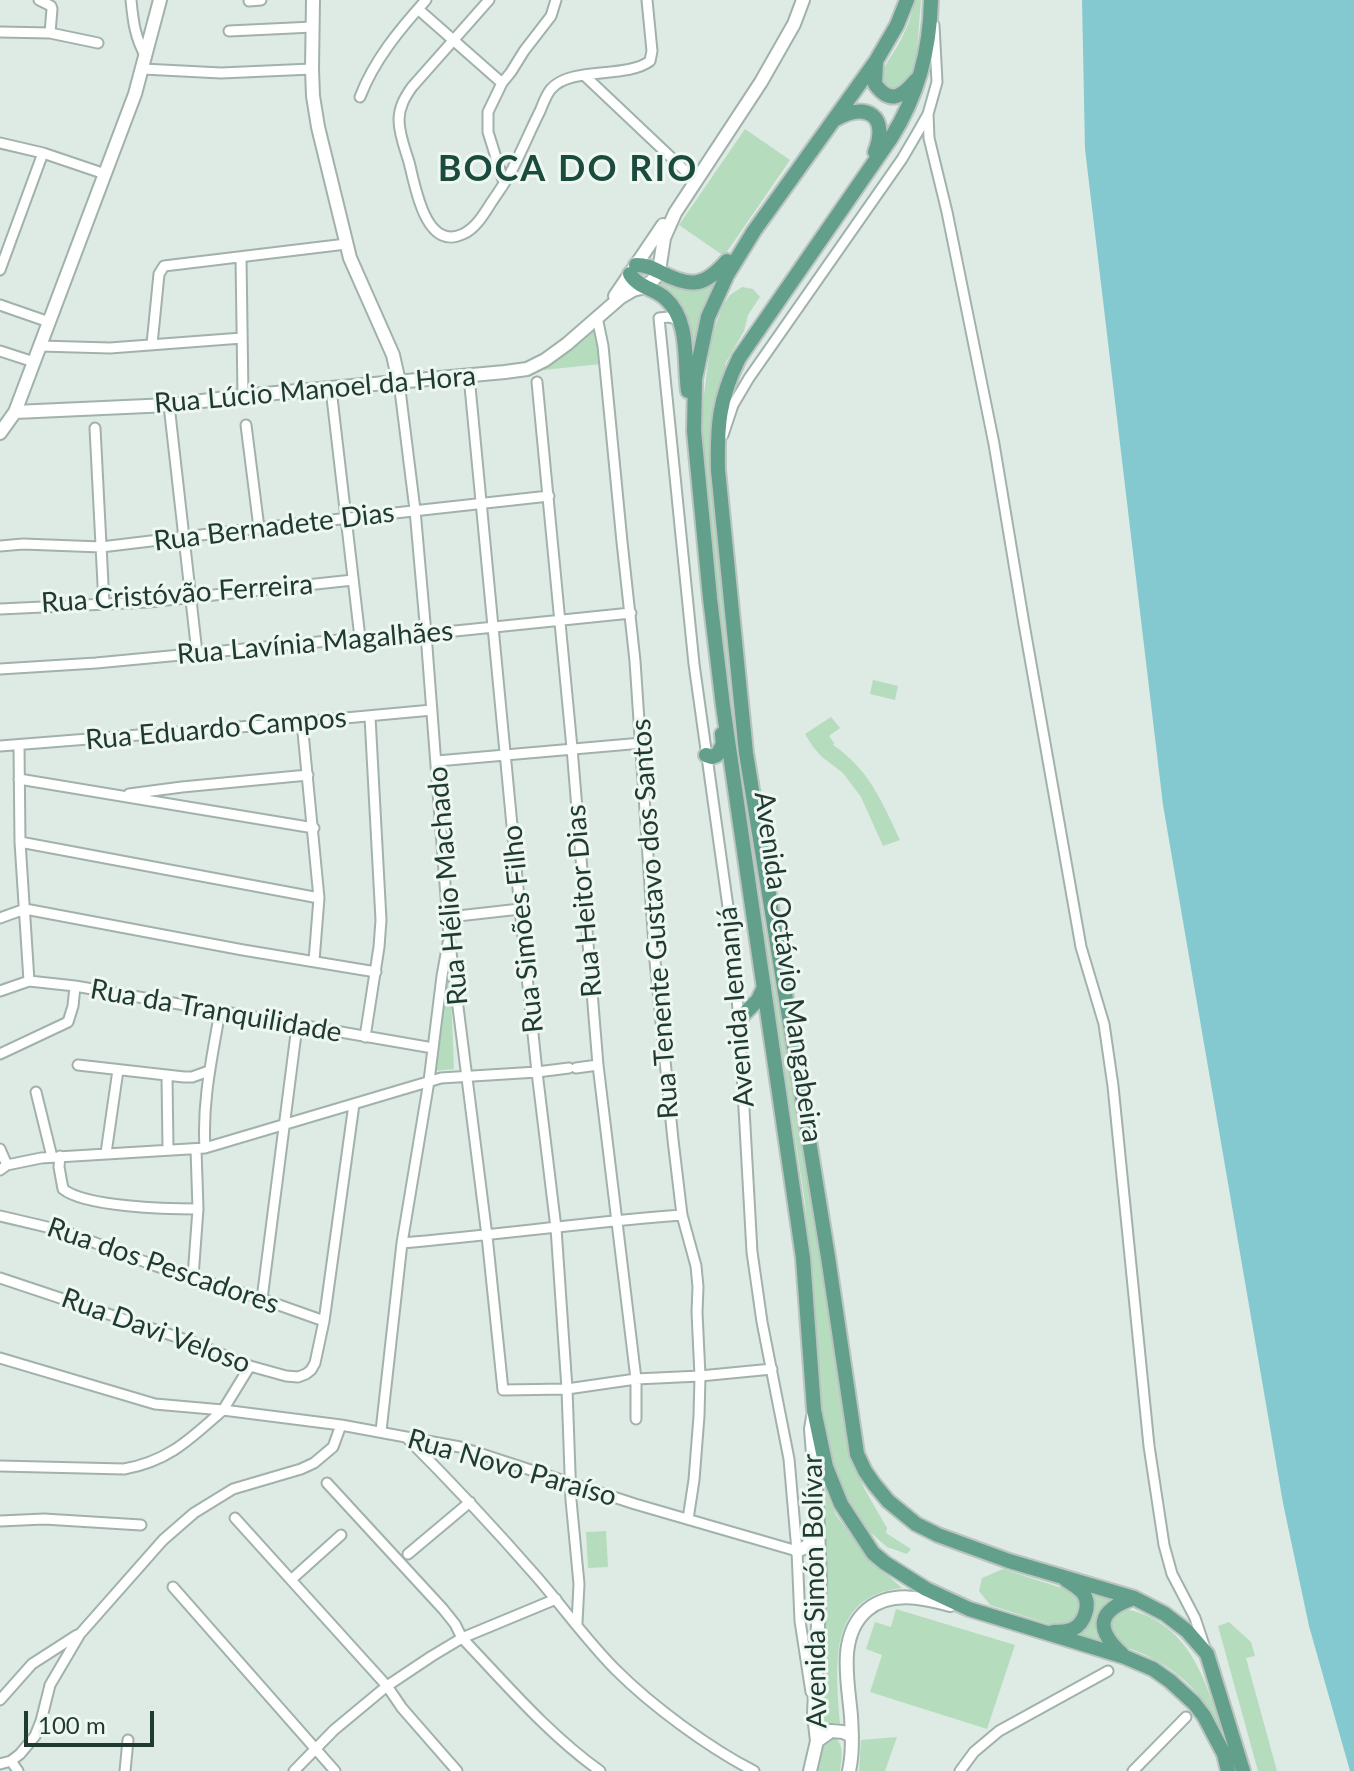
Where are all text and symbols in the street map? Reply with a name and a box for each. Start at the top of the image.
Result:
district label: BOCA DO RIO [438,147,698,191]
street label: Rua Lúcio Manoel da Hora [153,359,477,421]
street label: Rua Bernadete Dias [152,496,396,558]
street label: Rua Cristóvão Ferreira [40,568,314,620]
street label: Rua Lavínia Magalhães [175,614,455,672]
street label: Rua Eduardo Campos [84,701,348,757]
street label: Rua Tenente Gustavo dos Santos [624,718,686,1120]
street label: Rua Hélio Machado [421,765,475,1007]
street label: Avenida Octávio Mangabeira [747,789,829,1145]
street label: Rua Heitor Dias [559,803,609,999]
street label: Rua Simões Filho [495,823,551,1035]
street label: Avenida Iemanjá [710,905,762,1109]
street label: Rua da Tranquilidade [88,972,344,1050]
street label: Rua dos Pescadores [43,1211,283,1321]
street label: Rua Davi Veloso [57,1281,255,1381]
street label: Rua Novo Paraíso [404,1422,620,1514]
street label: Avenida Simón Bolívar [796,1453,834,1729]
scale bar [28,1695,158,1745]
text: 100 m [38,1710,106,1739]

